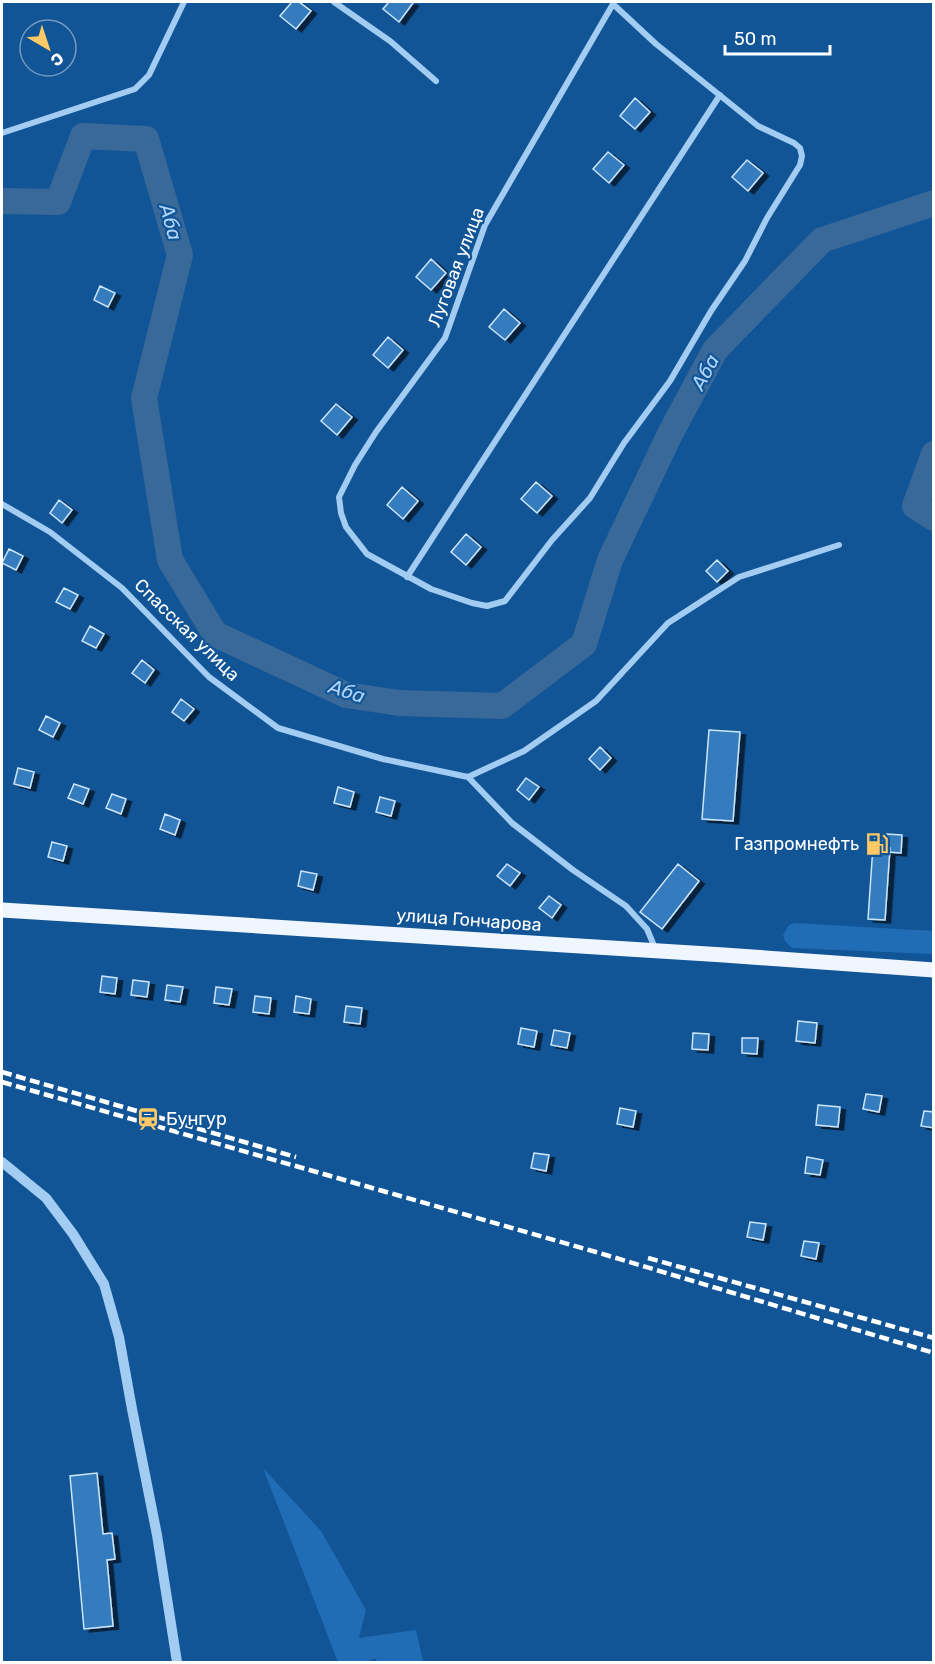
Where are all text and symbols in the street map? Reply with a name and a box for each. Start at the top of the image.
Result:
north arrow [18,18,78,78]
scale bar [725,18,830,56]
text: 50 m [734,28,777,50]
text: С [47,48,67,70]
water label: Аба [154,200,188,243]
street label: Луговая улица [423,204,489,330]
water label: Аба [685,350,724,395]
street label: Спасская улица [130,574,244,686]
water label: Аба [325,674,368,708]
fuel station icon: Газпромнефть [864,831,890,857]
place label: Газпромнефть [734,833,859,855]
street label: улица Гончарова [396,904,542,936]
station icon: Бунгур [135,1106,161,1132]
place label: Бунгур [166,1108,227,1130]

